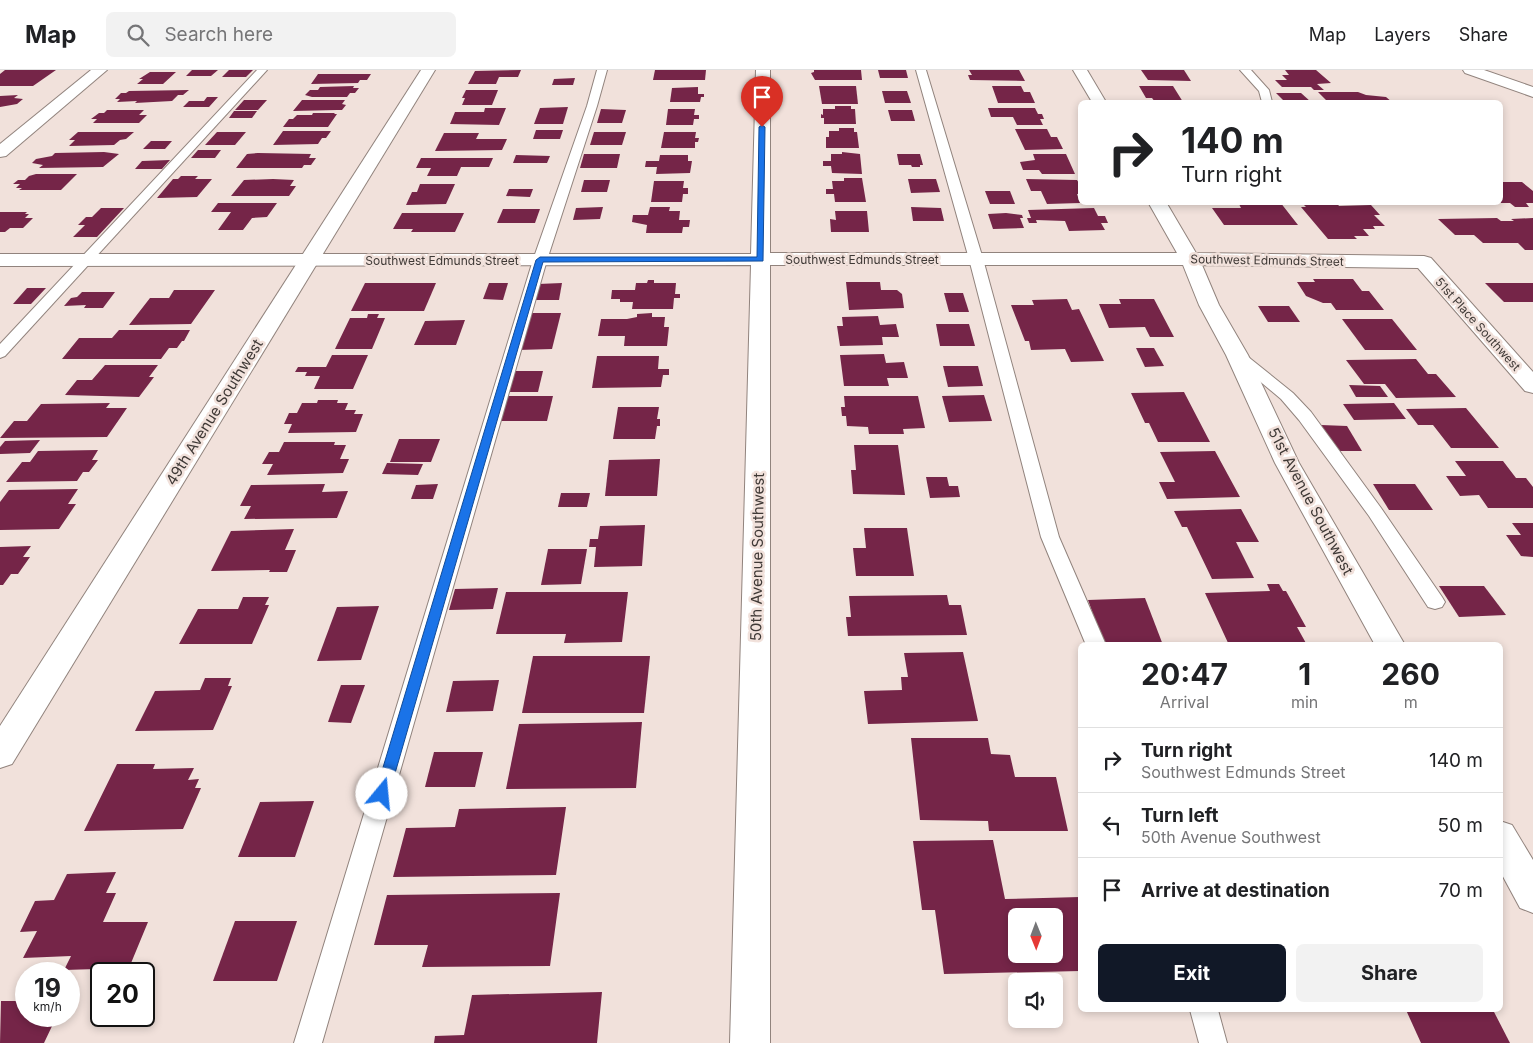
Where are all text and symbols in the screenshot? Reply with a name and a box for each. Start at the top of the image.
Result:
search box [106,12,456,57]
text: Map [25,20,76,49]
icon: search [124,21,152,49]
text: Search here [164,23,273,46]
text: Map [1309,24,1346,45]
text: Layers [1374,24,1431,45]
text: Share [1459,24,1508,45]
pin [741,76,783,127]
icon: arrive [748,83,776,111]
text: 140 m [1181,119,1284,161]
icon: right [1098,120,1163,185]
text: Turn right [1181,161,1282,187]
street label: Southwest Edmunds Street [1190,251,1344,269]
street label: Southwest Edmunds Street [785,252,939,267]
street label: Southwest Edmunds Street [365,253,519,268]
street label: 51st Place Southwest [1432,274,1524,374]
street label: 49th Avenue Southwest [161,335,267,489]
street label: 51st Avenue Southwest [1264,424,1358,578]
street label: 50th Avenue Southwest [746,472,768,641]
text: 20:47 [1141,656,1228,692]
text: 1 [1298,656,1311,692]
text: 260 [1381,656,1440,692]
text: Arrival [1160,692,1209,712]
text: min [1291,692,1318,712]
text: m [1404,692,1418,712]
text: Turn right [1141,739,1232,762]
icon: right [1098,746,1126,774]
text: 140 m [1429,749,1483,772]
text: Southwest Edmunds Street [1141,762,1346,782]
position arrow [355,767,407,819]
text: Turn left [1141,804,1219,827]
icon: left [1098,811,1126,839]
text: 50 m [1437,814,1483,837]
text: 50th Avenue Southwest [1141,827,1321,847]
icon: arrive [1098,876,1126,904]
text: Arrive at destination [1141,879,1330,902]
text: 70 m [1439,879,1483,902]
north arrow [1008,908,1062,962]
map controls [1008,908,1063,1028]
button: Exit [1098,944,1286,1002]
button: Share [1296,944,1483,1002]
speed limit sign: 20 [90,962,155,1027]
text: 19 [34,973,61,1003]
button: sound [1008,973,1063,1028]
text: km/h [33,999,62,1014]

